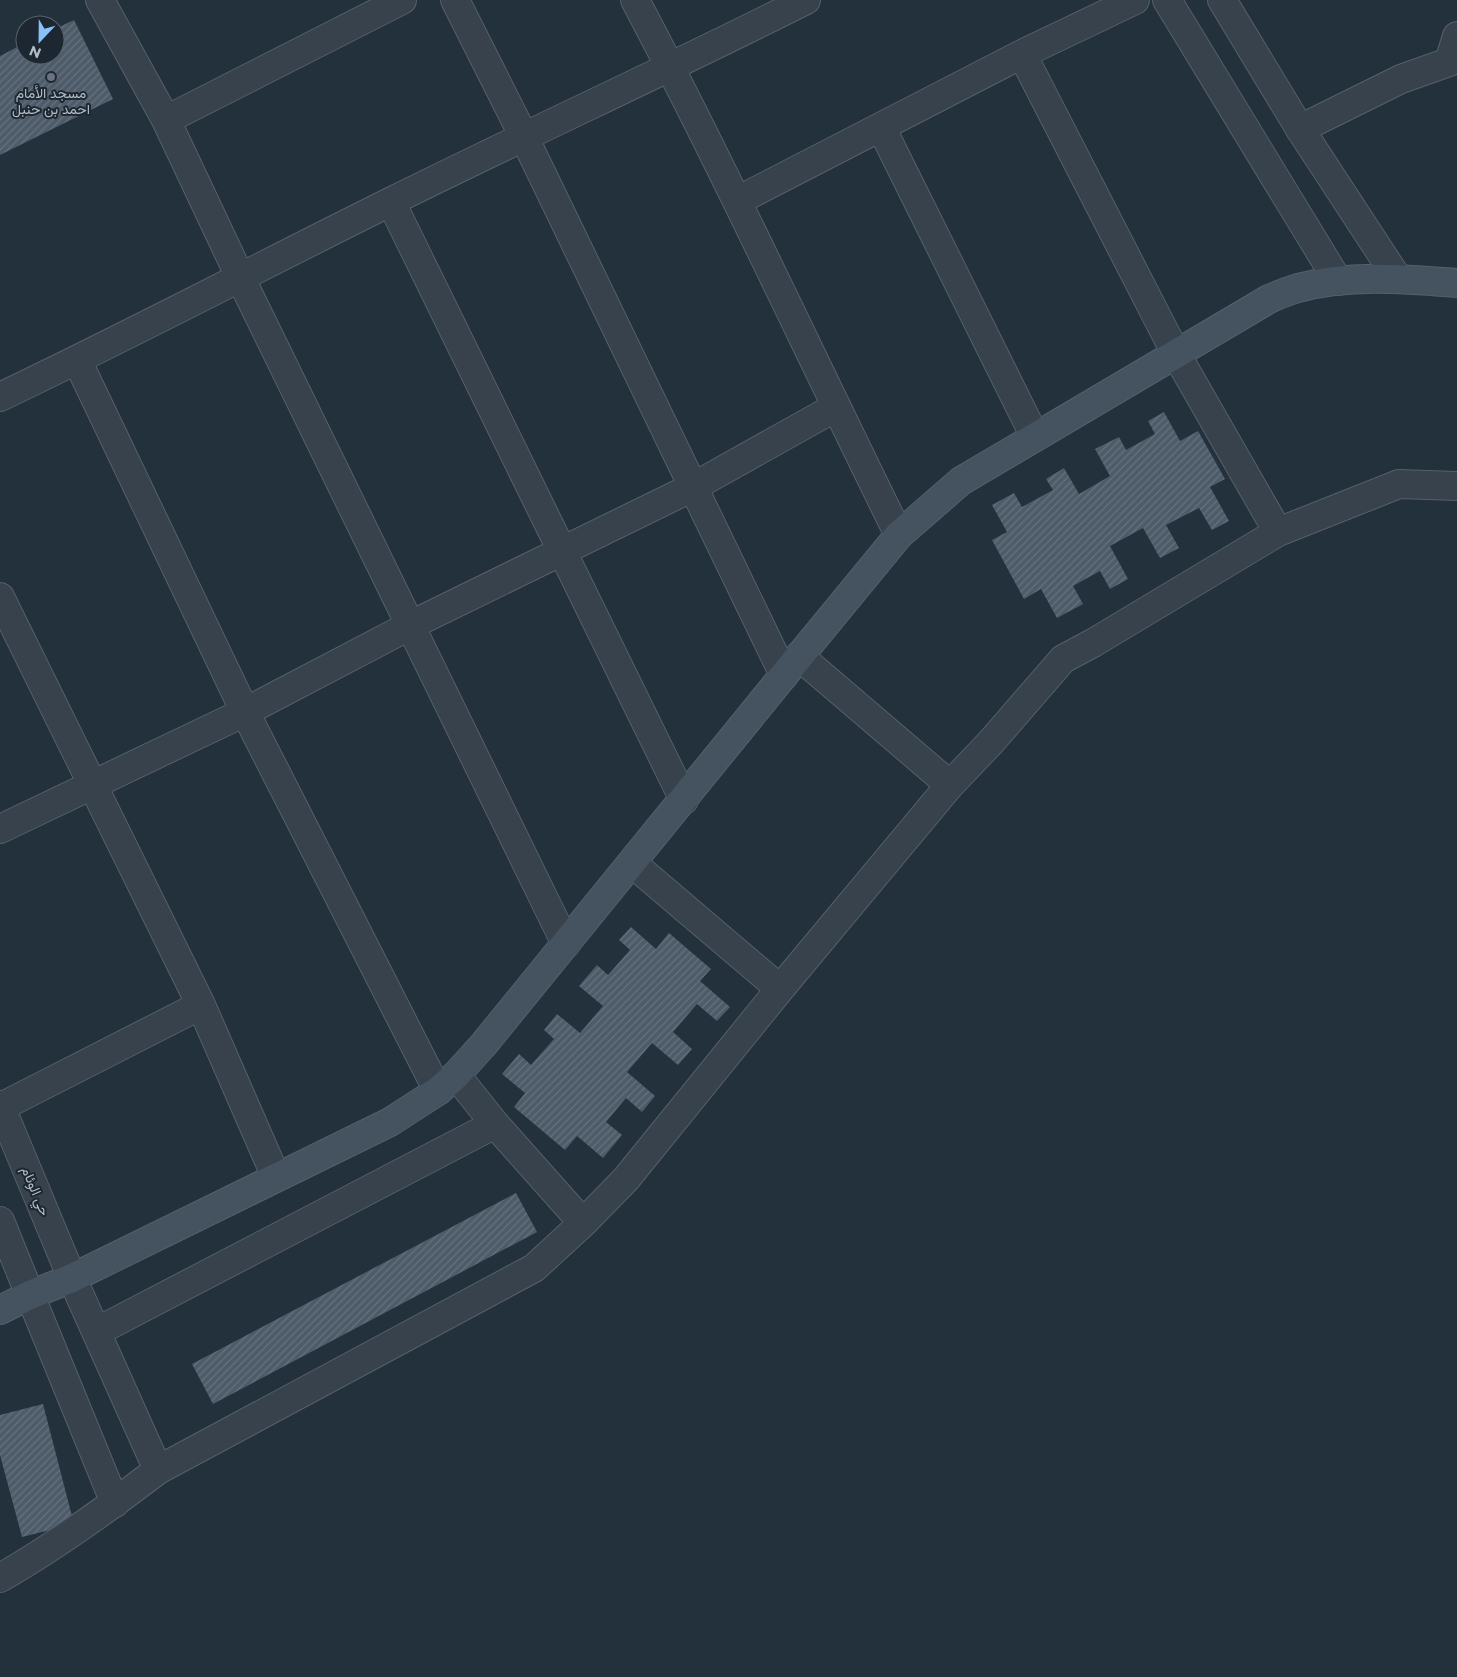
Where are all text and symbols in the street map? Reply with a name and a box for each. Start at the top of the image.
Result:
north arrow [15,15,65,65]
text: N [27,42,44,63]
marker: مسجد الأمام احمد بن حنبل [45,71,57,83]
place label: مسجد الأمام احمد بن حنبل [12,84,90,118]
street label: حي الوئام [15,1164,54,1220]

